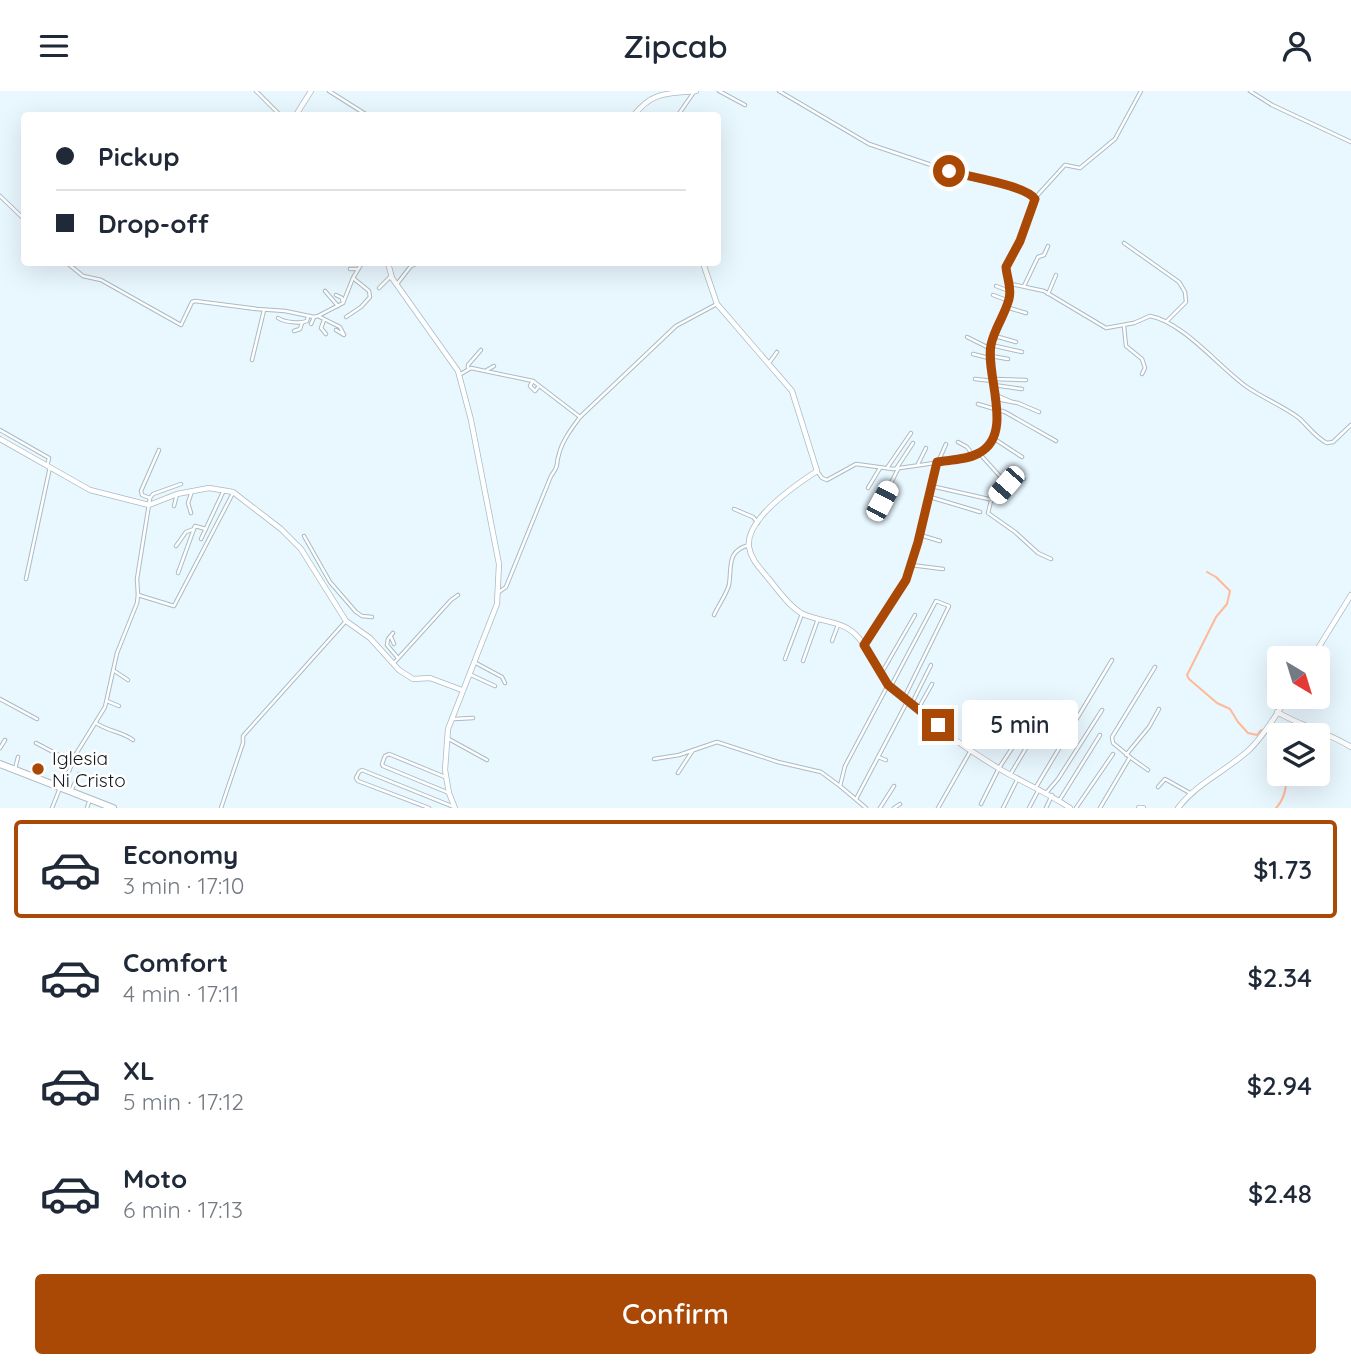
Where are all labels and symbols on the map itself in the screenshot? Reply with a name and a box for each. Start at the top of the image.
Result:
route start [933,155,965,187]
car [985,462,1028,508]
car [863,478,902,524]
north arrow [1267,646,1330,709]
callout: 5 min [962,701,1078,749]
route end [922,709,954,741]
place label: Iglesia Ni Cristo [52,746,126,792]
marker: Iglesia Ni Cristo [30,761,46,777]

